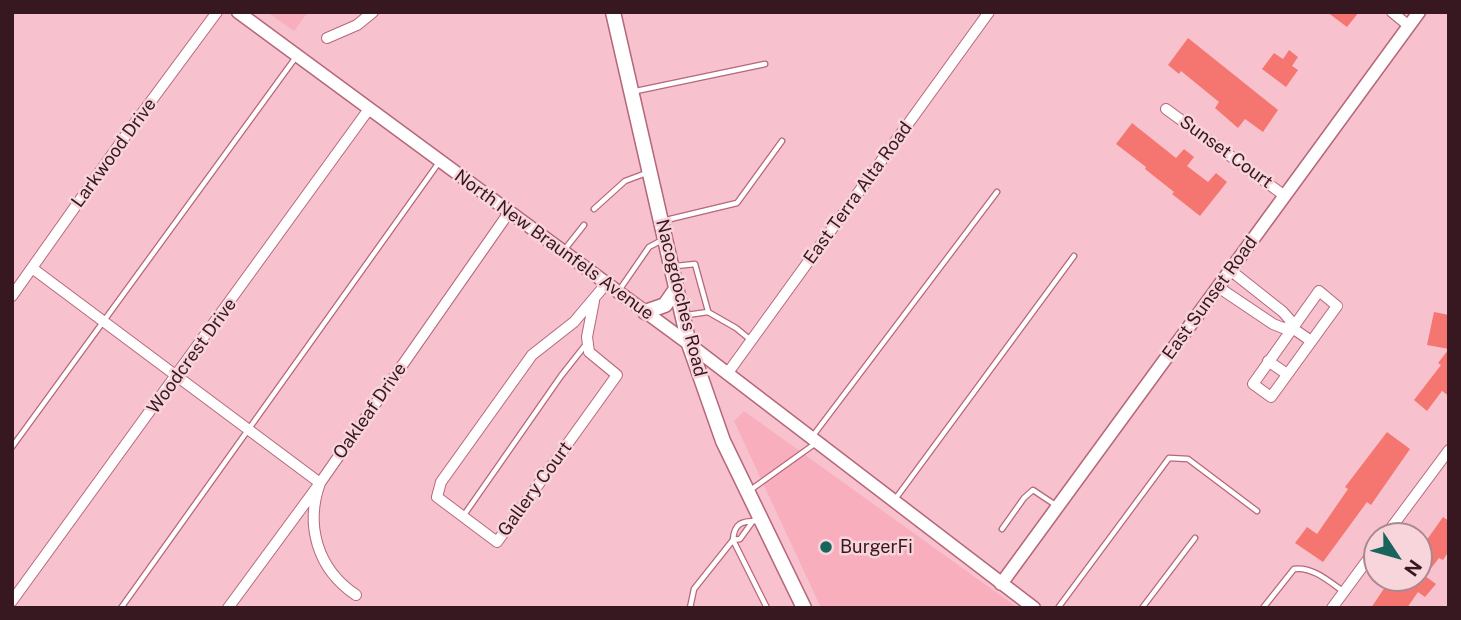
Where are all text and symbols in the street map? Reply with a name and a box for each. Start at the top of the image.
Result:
street label: Larkwood Drive [67,94,161,212]
street label: Sunset Court [1175,111,1277,193]
street label: East Terra Alta Road [799,118,917,268]
street label: North New Braunfels Avenue [450,165,658,325]
street label: Nacogdoches Road [651,217,711,379]
street label: East Sunset Road [1158,232,1262,364]
street label: Woodcrest Drive [143,294,241,418]
street label: Oakleaf Drive [329,359,411,463]
street label: Gallery Court [493,437,577,541]
north arrow [1363,522,1433,592]
place label: BurgerFi [840,536,913,558]
marker: BurgerFi [818,539,834,555]
text: N [1400,556,1427,581]

